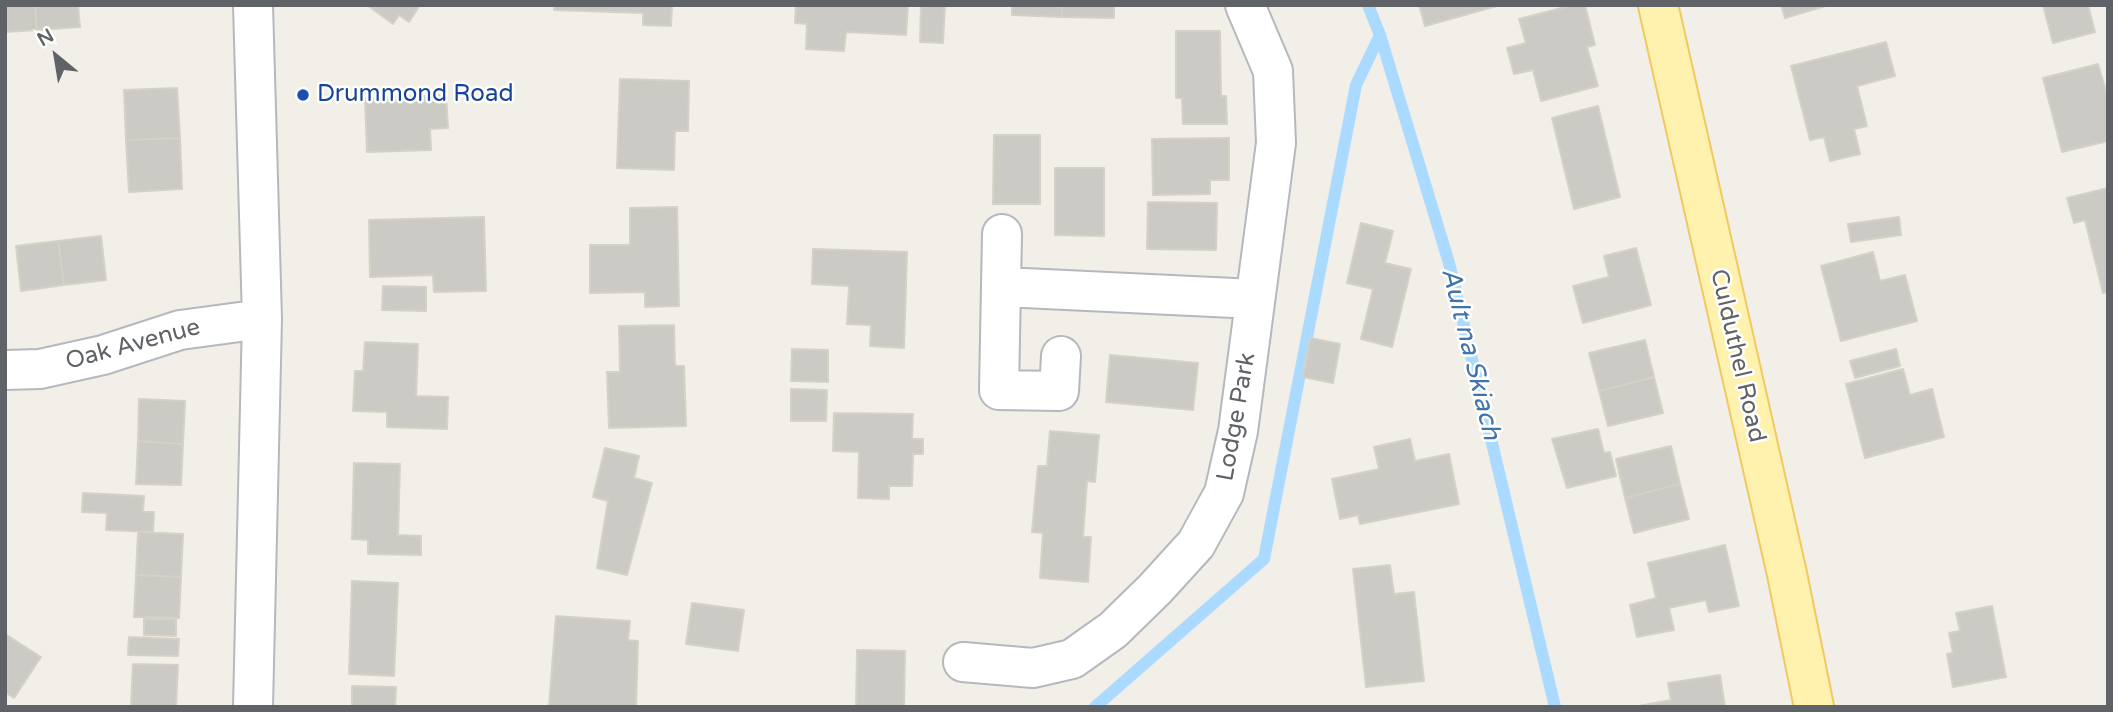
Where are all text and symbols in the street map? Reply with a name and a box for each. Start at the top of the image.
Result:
north arrow [21,21,91,91]
text: N [33,24,58,51]
place label: Drummond Road [317,81,514,109]
marker: Drummond Road [295,87,311,103]
water label: Ault na Skiach [1434,265,1506,443]
street label: Culduthel Road [1703,267,1771,445]
street label: Oak Avenue [63,313,203,377]
street label: Lodge Park [1212,351,1262,483]

